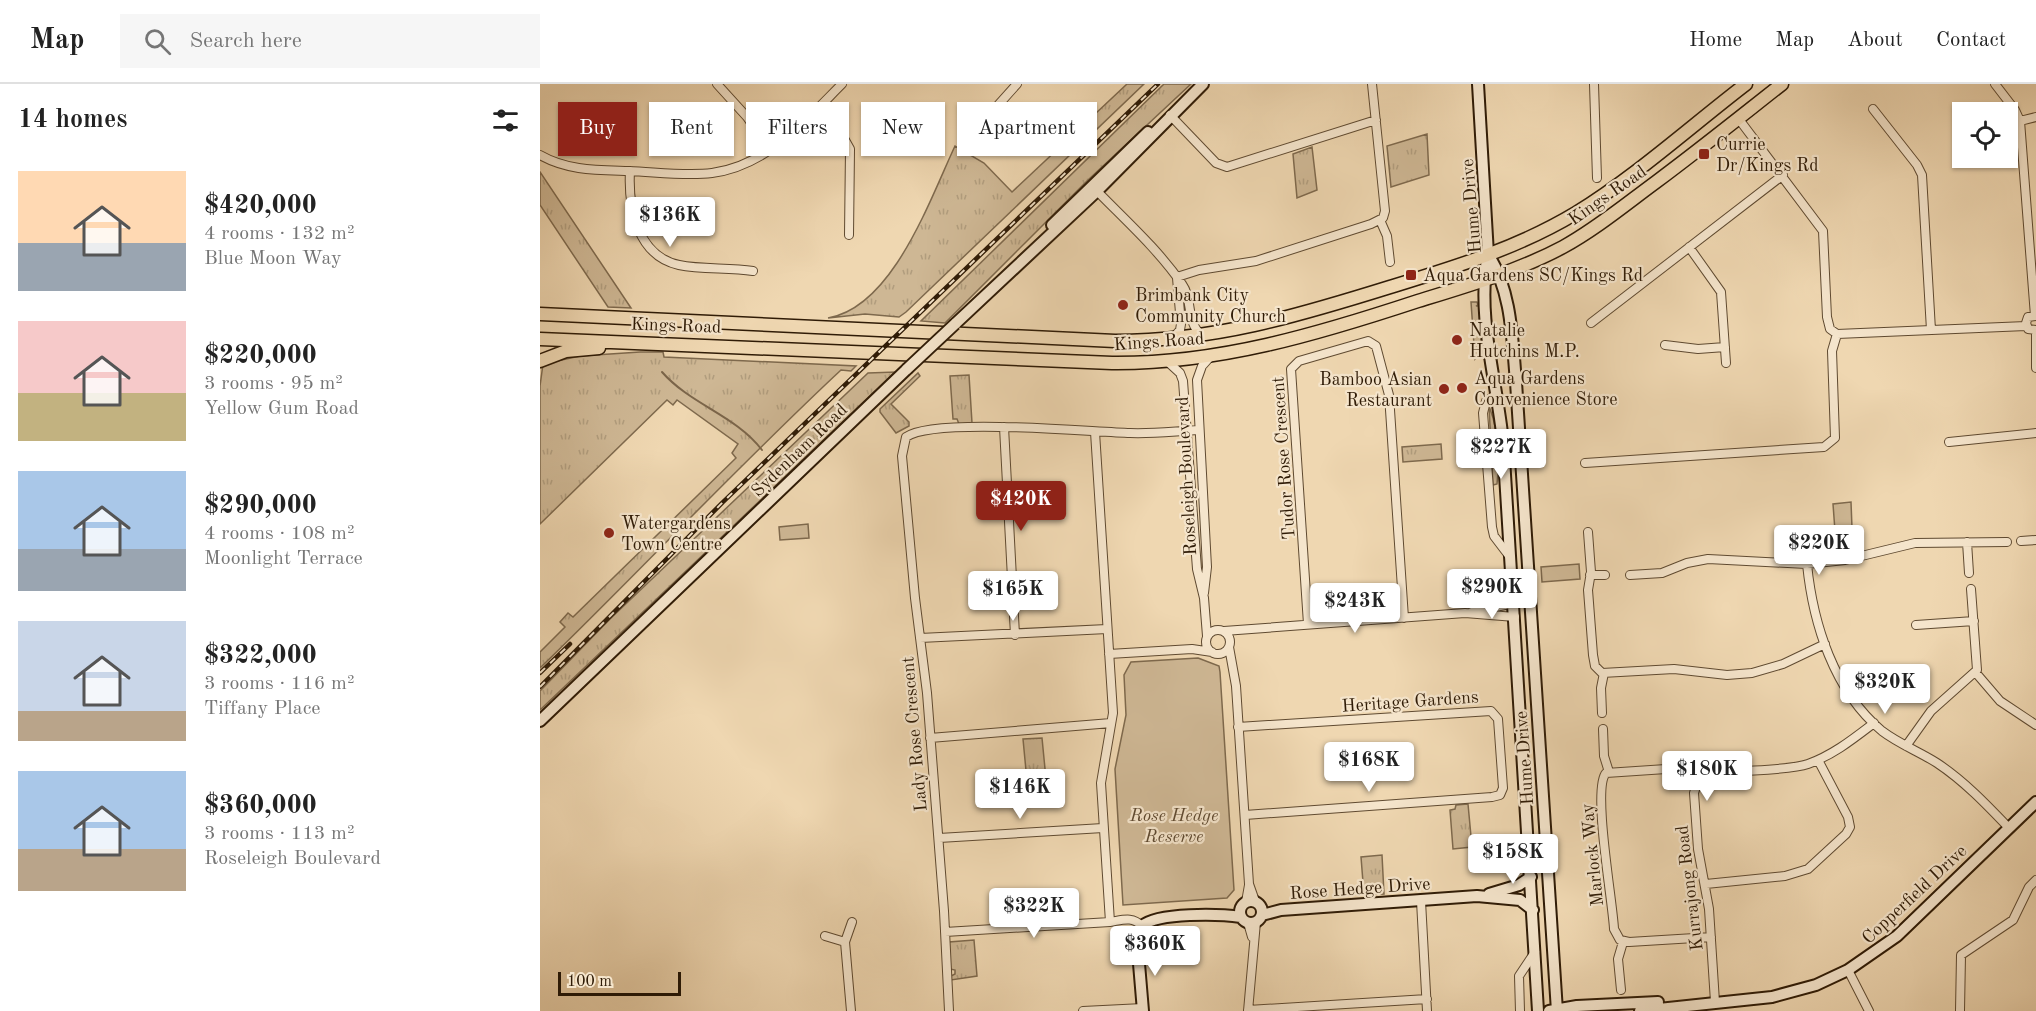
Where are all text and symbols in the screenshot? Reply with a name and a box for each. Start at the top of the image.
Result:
search box [120,14,540,68]
icon: search [141,25,174,58]
text: Map [30,27,84,55]
text: Search here [189,30,302,52]
text: Home [1689,30,1742,51]
text: Map [1775,30,1814,51]
text: About [1847,30,1903,51]
text: Contact [1936,30,2006,51]
chip: Buy [558,102,637,156]
chip: Rent [649,102,734,156]
chip: Filters [746,102,849,156]
chip: New [861,102,945,156]
chip: Apartment [957,102,1097,156]
map controls [1952,102,2018,168]
button: locate [1952,102,2018,168]
icon: filters [489,104,522,137]
text: 14 homes [18,107,127,133]
place label: Currie Dr/Kings Rd [1716,136,1819,175]
marker: Currie Dr/Kings Rd [1697,147,1711,161]
street label: Hume Drive [1459,158,1485,254]
street label: Kings Road [1565,162,1650,229]
text: $420,000 [204,193,317,219]
icon: home [66,195,138,267]
pin: $136K [628,197,712,248]
text: $136K [639,206,701,226]
text: 4 rooms · 132 m² [204,224,354,244]
text: Blue Moon Way [204,249,342,269]
place label: Aqua Gardens SC/Kings Rd [1423,267,1643,285]
marker: Aqua Gardens SC/Kings Rd [1404,268,1418,282]
place label: Brimbank City Community Church [1135,287,1286,326]
marker: Brimbank City Community Church [1116,298,1130,312]
street label: Kings Road [630,315,722,337]
place label: Natalie Hutchins M.P. [1469,322,1580,361]
street label: Kings Road [1113,330,1205,354]
marker: Natalie Hutchins M.P. [1450,333,1464,347]
text: $220,000 [204,343,317,369]
icon: home [66,345,138,417]
place label: Aqua Gardens Convenience Store [1474,370,1617,409]
place label: Bamboo Asian Restaurant [1319,371,1432,410]
text: 3 rooms · 95 m² [204,374,343,394]
street label: Tudor Rose Crescent [1269,376,1299,540]
marker: Aqua Gardens Convenience Store [1455,381,1469,395]
marker: Bamboo Asian Restaurant [1437,382,1451,396]
street label: Roseleigh Boulevard [1174,396,1200,556]
text: Yellow Gum Road [204,399,359,419]
street label: Sydenham Road [748,401,851,501]
pin: $227K [1459,429,1543,480]
text: $227K [1470,438,1532,458]
pin: $420K [979,481,1063,532]
text: $420K [990,490,1052,510]
text: $290,000 [204,493,317,519]
icon: home [66,495,138,567]
place label: Watergardens Town Centre [621,515,731,554]
text: 4 rooms · 108 m² [204,524,354,544]
pin: $220K [1777,525,1861,576]
marker: Watergardens Town Centre [602,526,616,540]
text: $220K [1788,534,1850,554]
text: Moonlight Terrace [204,549,363,569]
pin: $290K [1450,569,1534,620]
pin: $165K [971,571,1055,622]
text: $290K [1461,578,1523,598]
text: $165K [982,580,1044,600]
pin: $243K [1313,583,1397,634]
text: $243K [1324,592,1386,612]
text: $322,000 [204,643,317,669]
icon: home [66,645,138,717]
street label: Lady Rose Crescent [899,656,931,812]
pin: $320K [1843,664,1927,715]
text: $320K [1854,673,1916,693]
text: 3 rooms · 116 m² [204,674,354,694]
street label: Heritage Gardens [1341,688,1479,716]
text: Tiffany Place [204,699,321,719]
street label: Hume Drive [1513,710,1537,806]
pin: $168K [1327,742,1411,793]
text: $168K [1338,751,1400,771]
pin: $180K [1665,751,1749,802]
text: $180K [1676,760,1738,780]
pin: $146K [978,769,1062,820]
text: $146K [989,778,1051,798]
text: $360,000 [204,793,317,819]
icon: home [66,795,138,867]
street label: Marlock Way [1579,802,1607,907]
park label: Rose Hedge Reserve [1129,807,1218,846]
text: 3 rooms · 113 m² [204,824,354,844]
street label: Kurrajong Road [1673,824,1707,952]
pin: $158K [1471,834,1555,885]
street label: Copperfield Drive [1859,842,1970,948]
text: $158K [1482,843,1544,863]
text: Roseleigh Boulevard [204,849,381,869]
street label: Rose Hedge Drive [1289,875,1431,903]
pin: $322K [992,888,1076,939]
text: $322K [1003,897,1065,917]
pin: $360K [1113,926,1197,977]
text: $360K [1124,935,1186,955]
scale bar [558,969,681,996]
text: 100 m [567,974,612,990]

